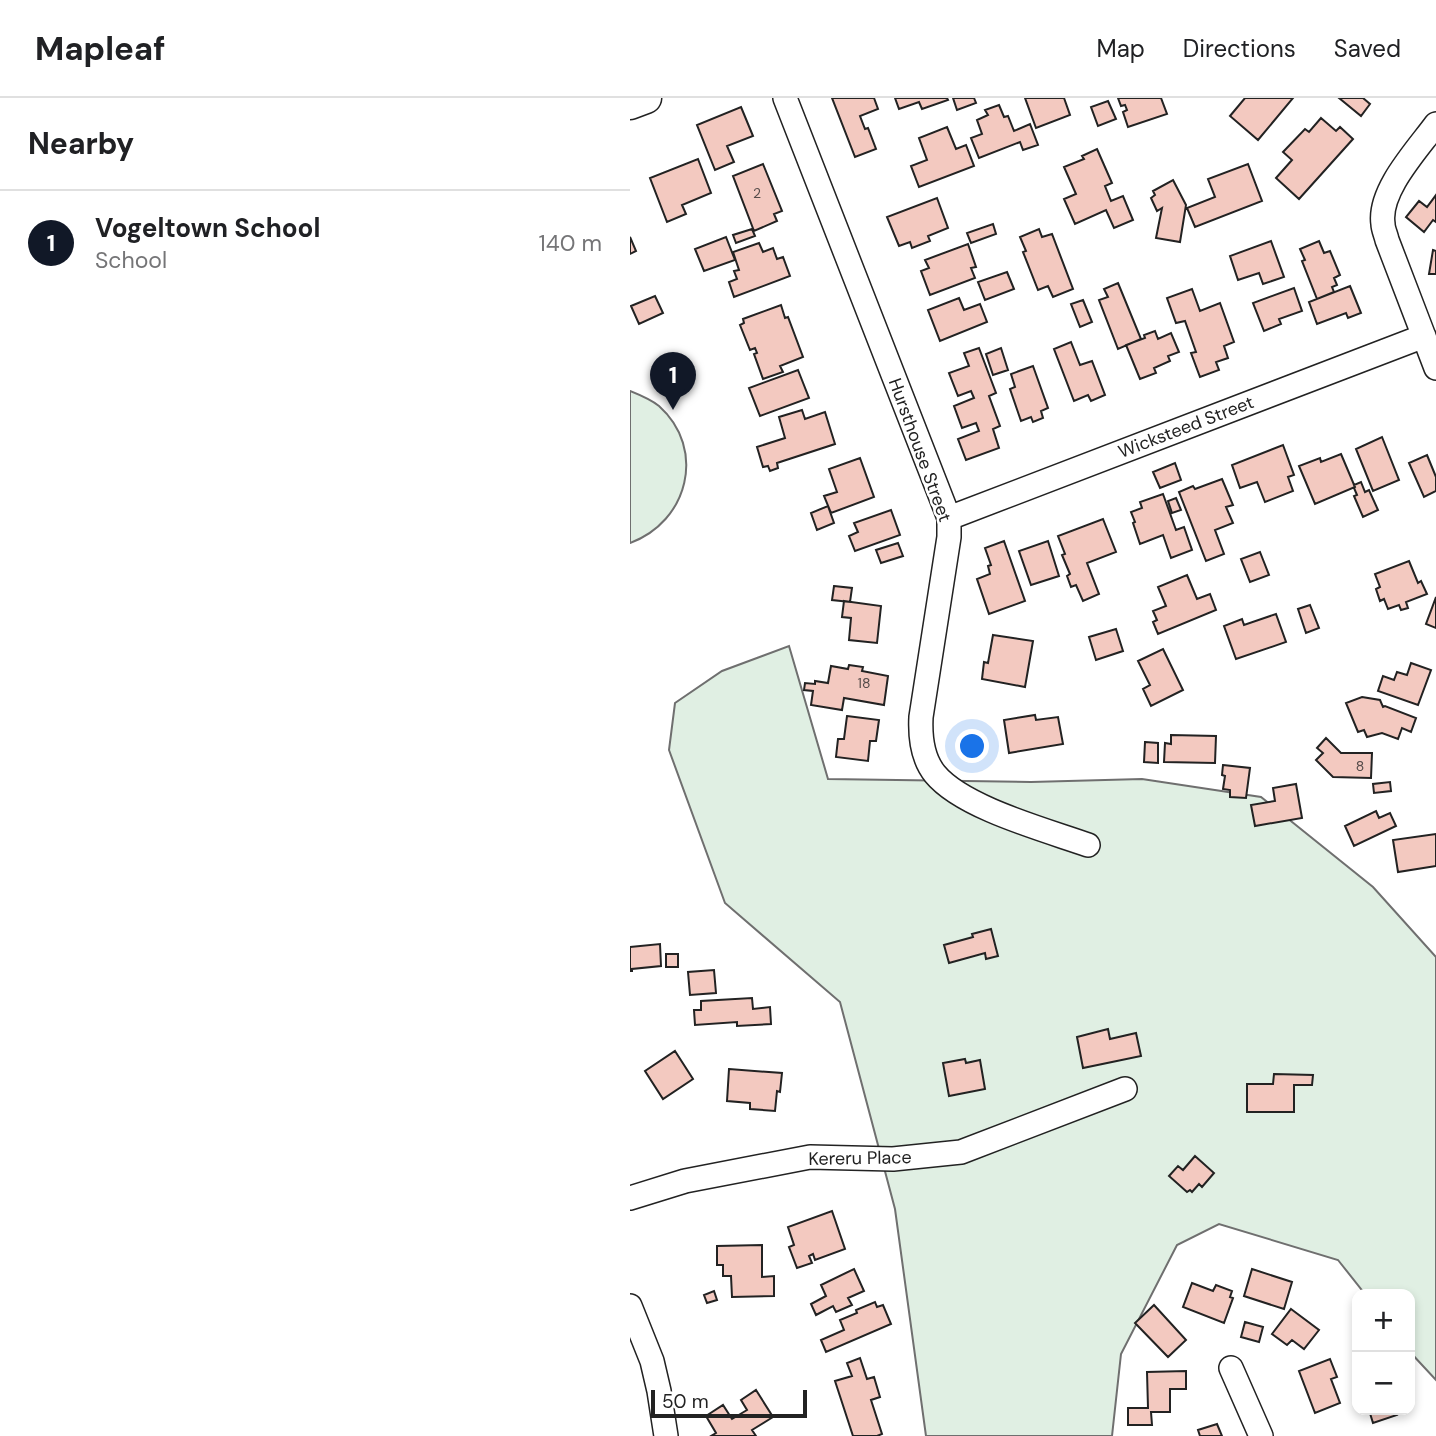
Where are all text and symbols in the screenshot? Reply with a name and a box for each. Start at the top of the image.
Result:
text: Mapleaf [35,27,165,70]
text: Map [1097,33,1145,64]
text: Directions [1183,33,1296,64]
text: Saved [1334,33,1401,64]
text: Nearby [28,124,134,163]
house number: 2 [753,184,761,202]
text: Vogeltown School [95,211,320,245]
text: 1 [47,228,55,258]
text: 140 m [539,228,602,258]
text: School [95,245,167,275]
pin: 1 [650,352,696,410]
street label: Hursthouse Street [883,375,957,525]
street label: Wicksteed Street [1115,390,1257,464]
house number: 18 [858,674,870,692]
your location [955,729,989,763]
house number: 8 [1356,757,1364,775]
street label: Kereru Place [808,1145,912,1171]
map controls [1352,1289,1415,1415]
button: + [1352,1289,1415,1352]
button: − [1352,1352,1415,1415]
scale bar [651,1387,807,1419]
text: 50 m [662,1389,709,1414]

